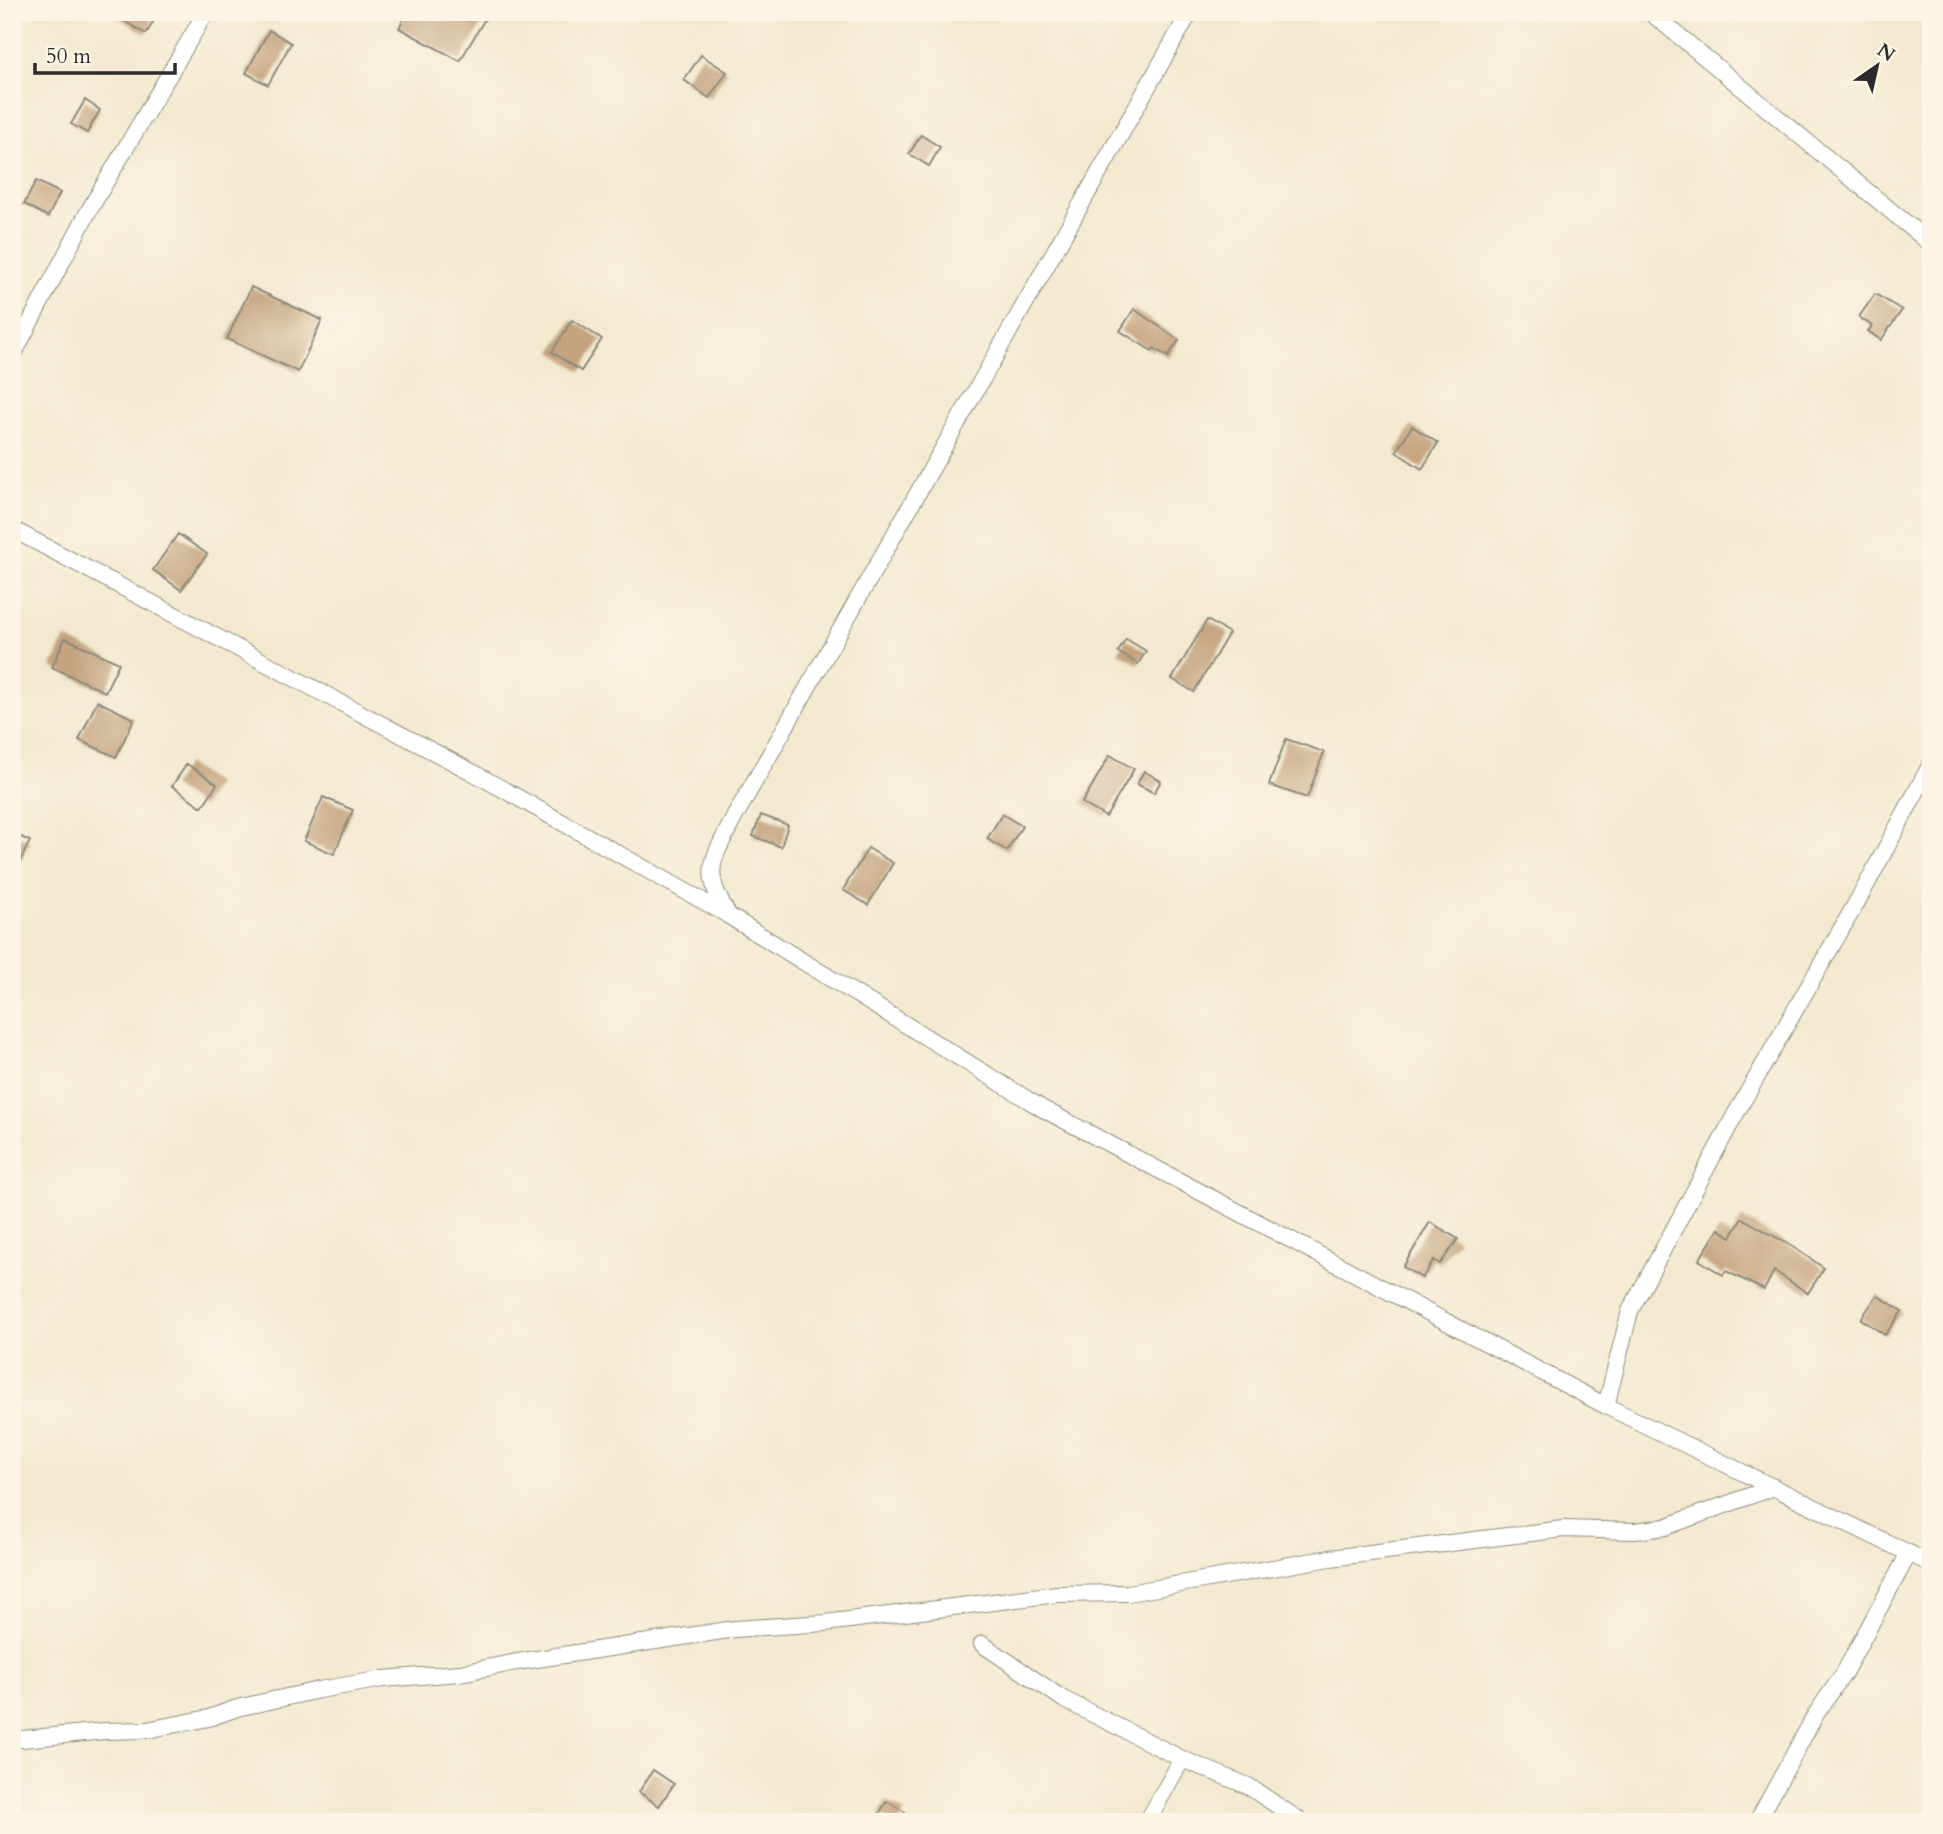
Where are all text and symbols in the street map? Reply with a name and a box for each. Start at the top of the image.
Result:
scale bar [35,32,175,76]
north arrow [1842,32,1912,102]
text: N [1872,37,1900,68]
text: 50 m [46,42,91,71]

